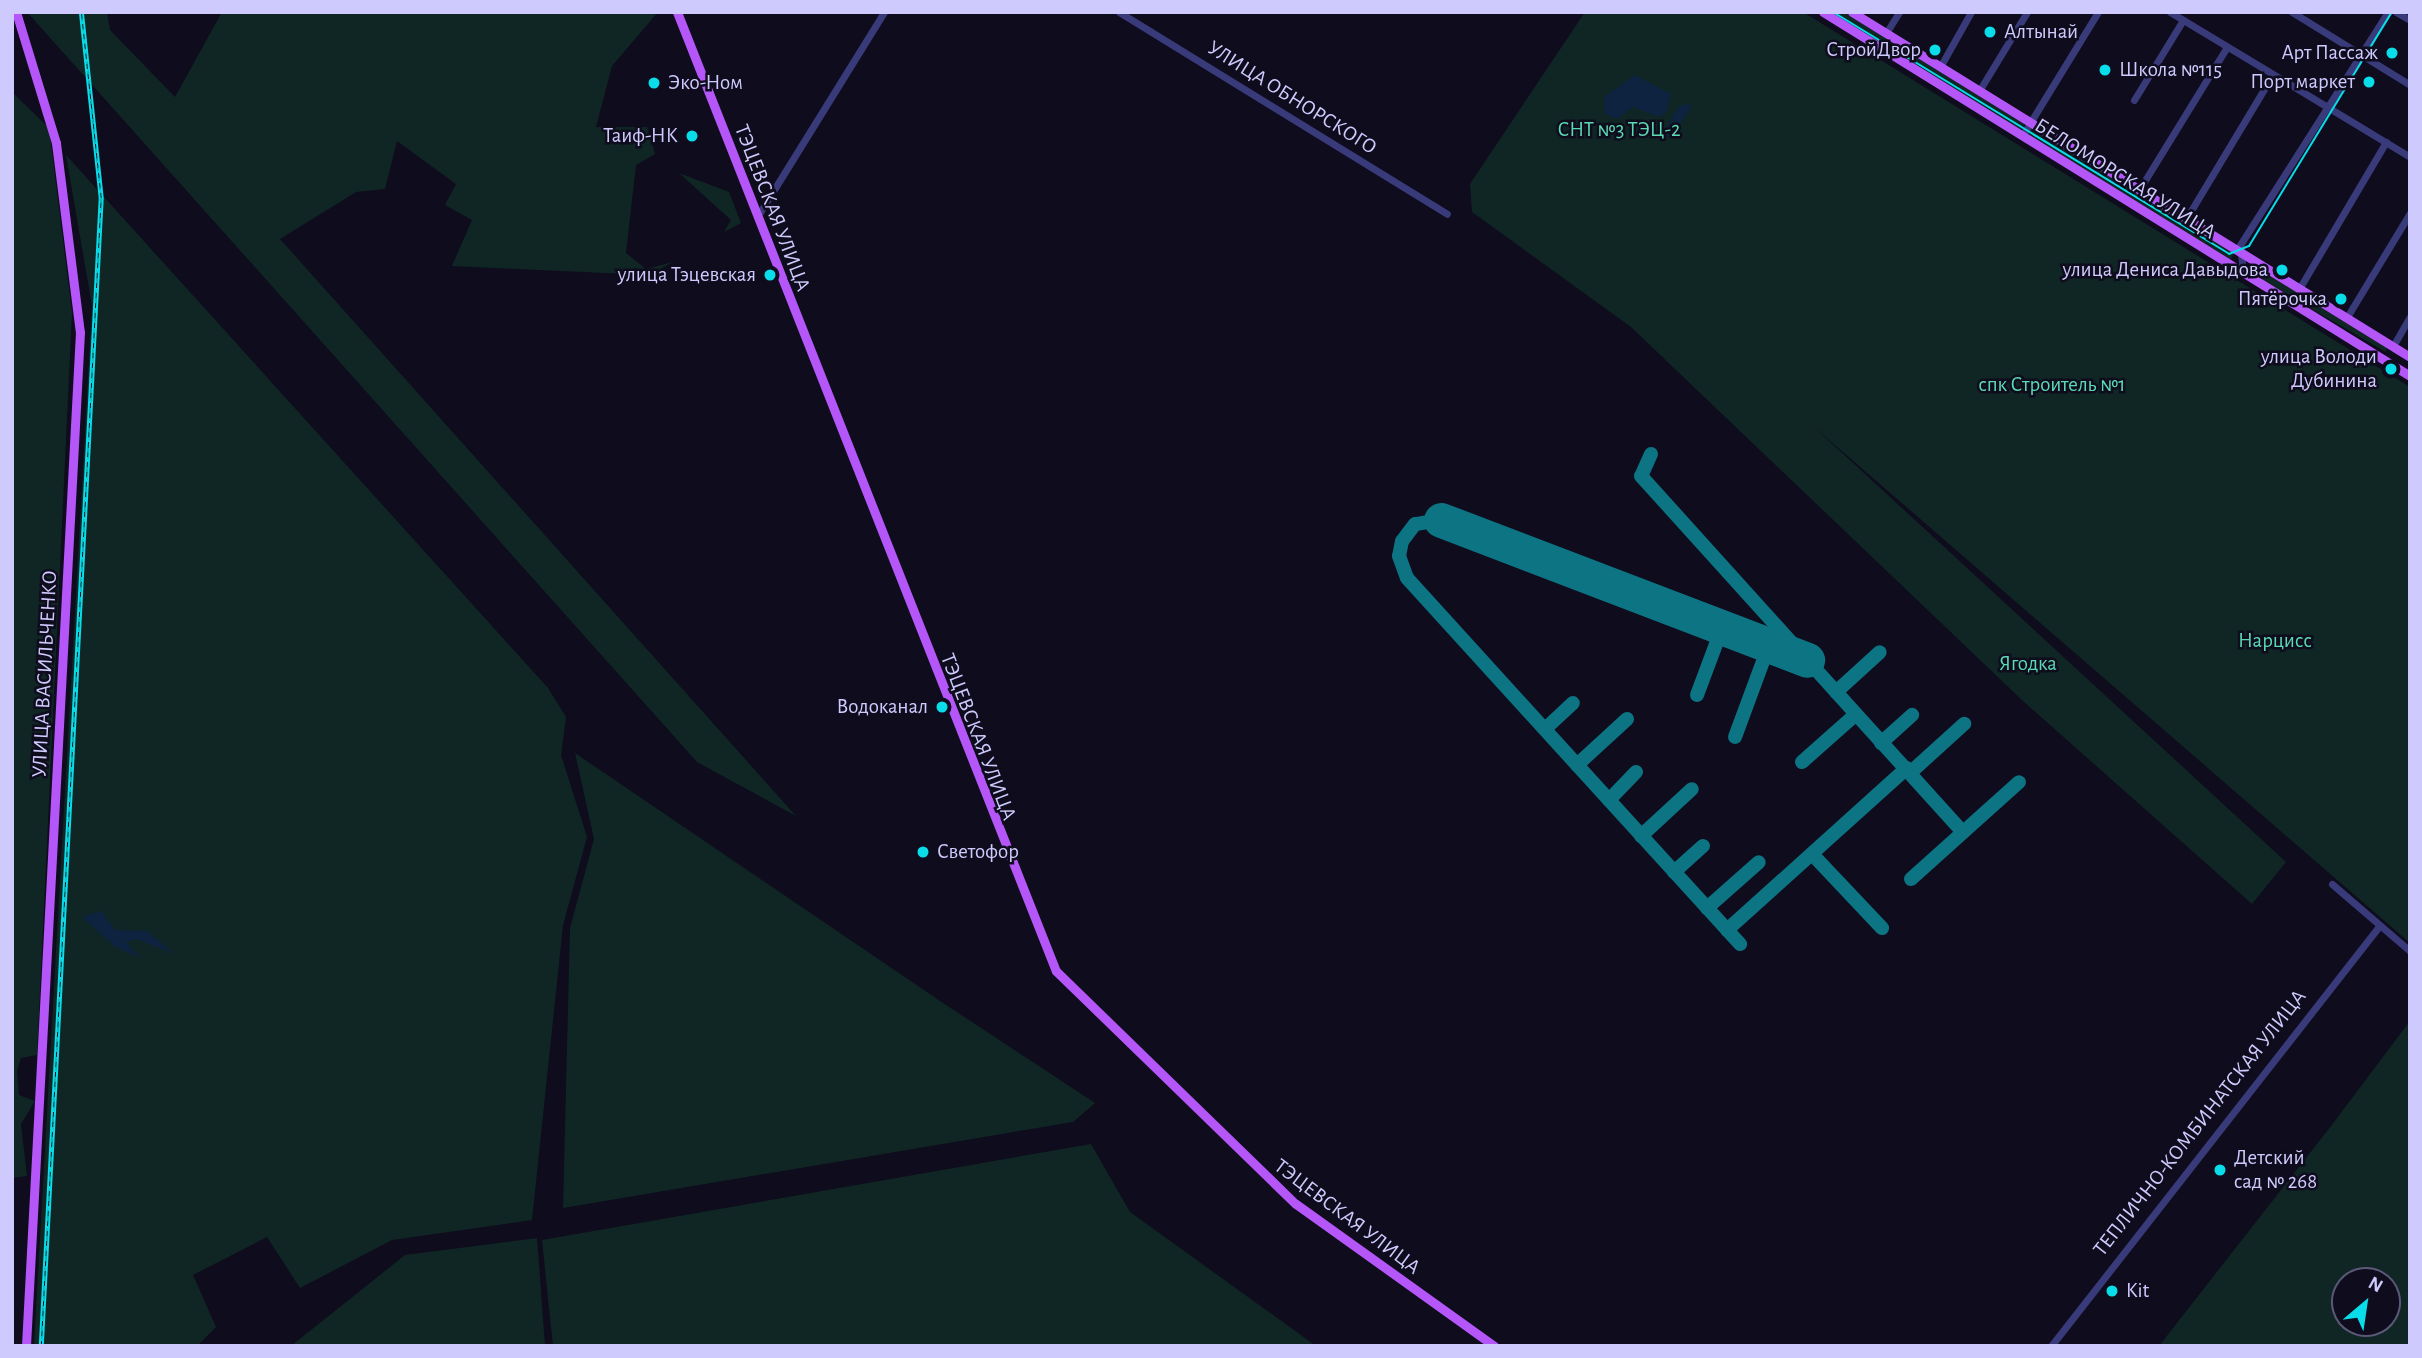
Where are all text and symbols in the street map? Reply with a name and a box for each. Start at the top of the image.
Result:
place label: Алтынай [2004,19,2078,45]
marker: Алтынай [1982,24,1998,40]
street label: УЛИЦА ОБНОРСКОГО [1203,36,1381,160]
place label: СтройДвор [1826,37,1921,63]
place label: Арт Пассаж [2282,40,2378,66]
marker: СтройДвор [1927,42,1943,58]
marker: Арт Пассаж [2384,45,2400,61]
place label: Школа №115 [2119,57,2222,83]
marker: Школа №115 [2097,62,2113,78]
place label: Порт маркет [2250,69,2355,95]
place label: Эко-Ном [668,70,743,96]
marker: Порт маркет [2361,74,2377,90]
marker: Эко-Ном [646,75,662,91]
street label: БЕЛОМОРСКАЯ УЛИЦА [2030,113,2220,245]
park label: СНТ №3 ТЭЦ-2 [1558,117,1680,143]
street label: ТЭЦЕВСКАЯ УЛИЦА [729,121,815,295]
place label: Таиф-НК [603,123,678,149]
marker: Таиф-НК [684,128,700,144]
place label: улица Дениса Давыдова [2062,257,2268,283]
place label: улица Тэцевская [618,262,756,288]
marker: улица Дениса Давыдова [2274,262,2290,278]
marker: улица Тэцевская [762,267,778,283]
place label: Пятёрочка [2238,286,2327,312]
marker: Пятёрочка [2333,291,2349,307]
place label: улица Володи Дубинина [2261,344,2377,394]
marker: улица Володи Дубинина [2383,361,2399,377]
park label: спк Строитель №1 [1978,372,2126,398]
street label: УЛИЦА ВАСИЛЬЧЕНКО [27,570,63,778]
park label: Нарцисс [2238,628,2312,654]
street label: ТЭЦЕВСКАЯ УЛИЦА [935,650,1021,824]
park label: Ягодка [1999,651,2057,677]
place label: Водоканал [837,694,928,720]
marker: Водоканал [934,699,950,715]
place label: Светофор [937,839,1019,865]
marker: Светофор [915,844,931,860]
street label: ТЕПЛИЧНО-КОМБИНАТСКАЯ УЛИЦА [2088,985,2312,1261]
place label: Детский сад № 268 [2234,1145,2317,1195]
street label: ТЭЦЕВСКАЯ УЛИЦА [1269,1154,1425,1280]
marker: Детский сад № 268 [2212,1162,2228,1178]
north arrow [2331,1267,2401,1337]
text: N [2365,1273,2386,1296]
place label: Kit [2126,1278,2149,1304]
marker: Kit [2104,1283,2120,1299]

